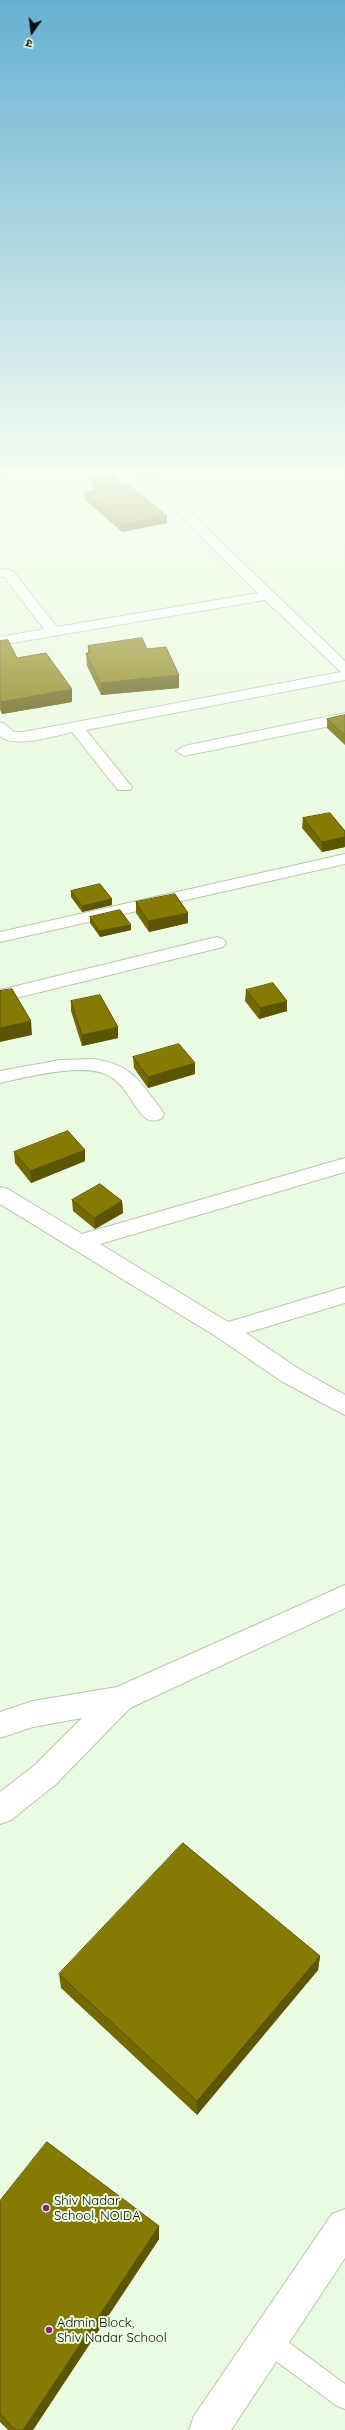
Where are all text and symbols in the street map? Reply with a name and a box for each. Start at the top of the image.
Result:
north arrow [12,12,52,52]
text: उ [24,36,34,51]
place label: Shiv Nadar School, NOIDA [54,2193,141,2224]
marker: Shiv Nadar School, NOIDA [41,2203,51,2213]
place label: Admin Block, Shiv Nadar School [57,2315,167,2346]
marker: Admin Block, Shiv Nadar School [44,2325,54,2335]

